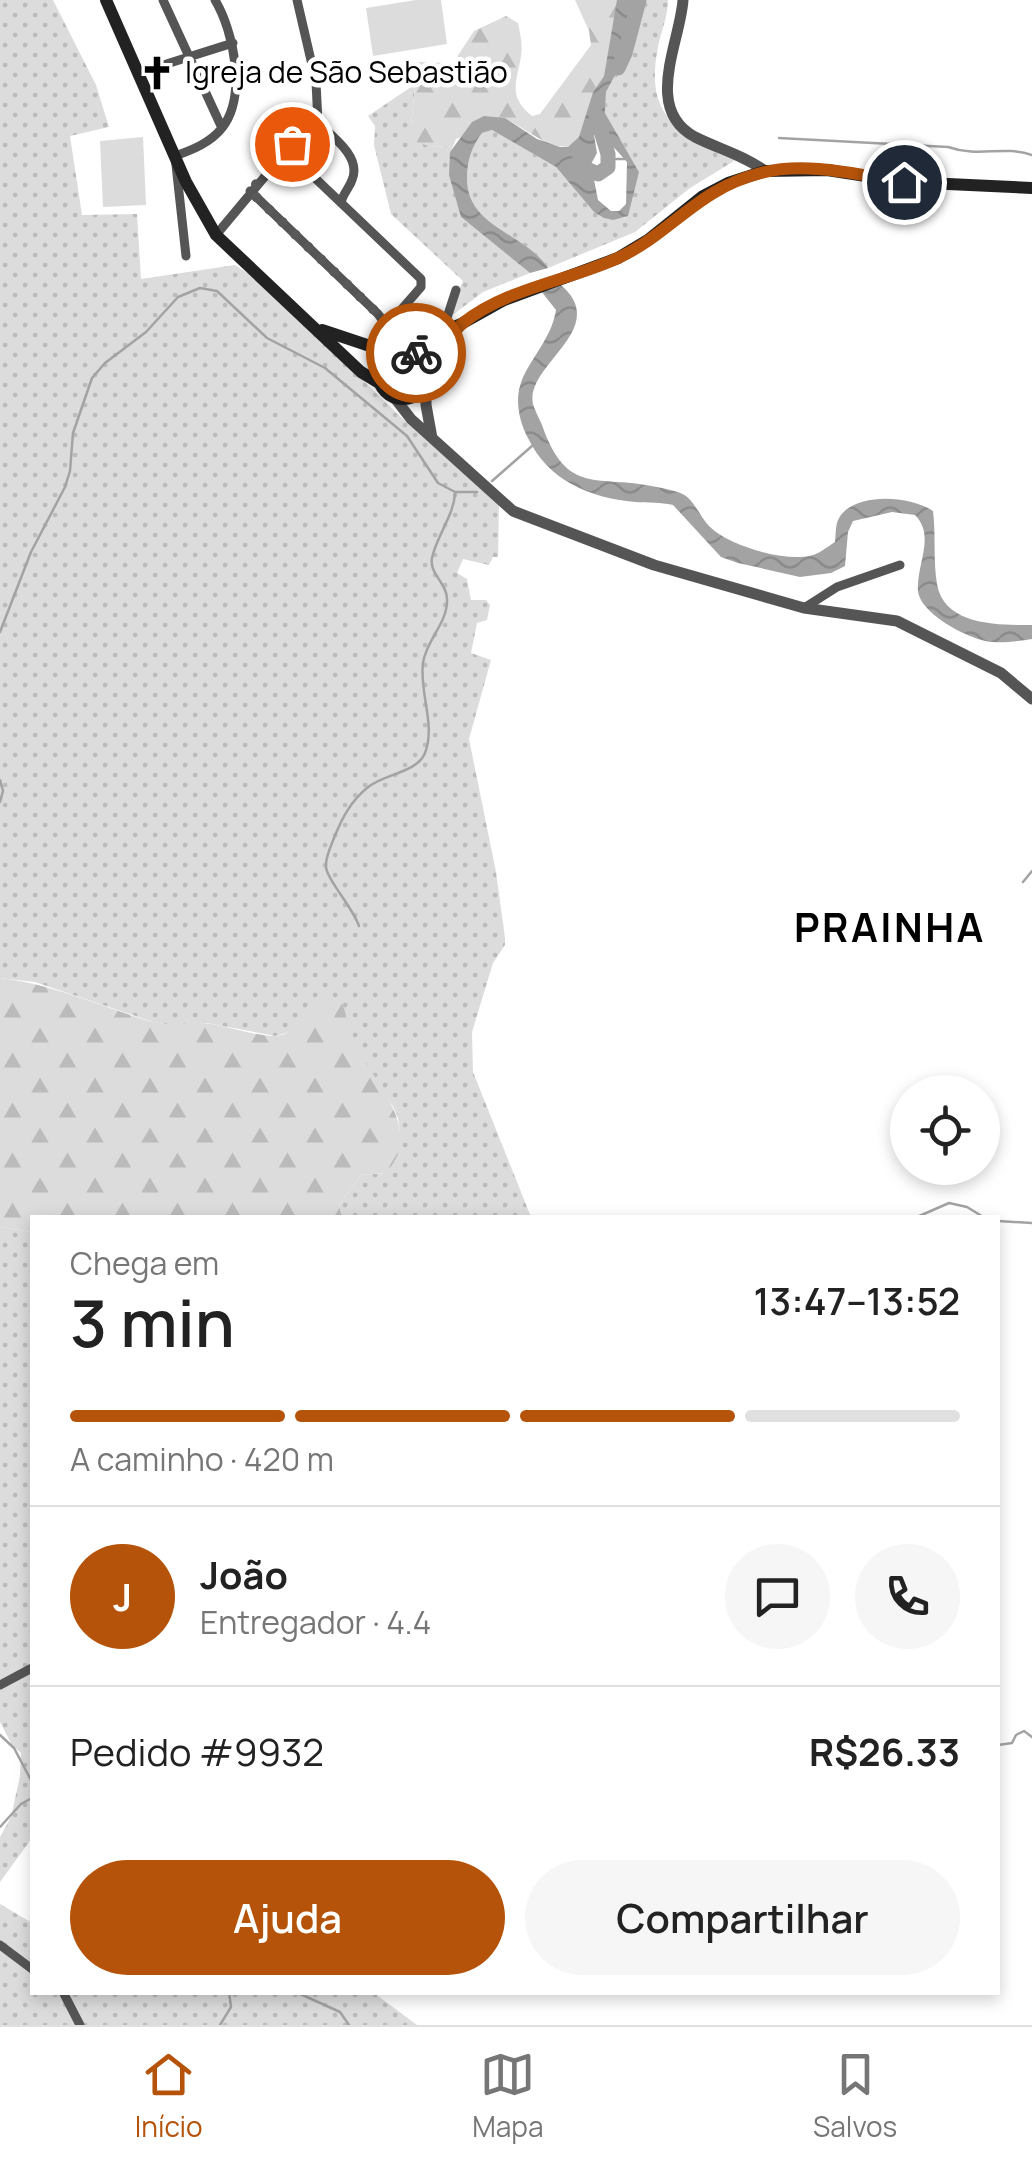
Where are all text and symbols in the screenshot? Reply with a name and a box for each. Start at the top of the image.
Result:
place label: Igreja de São Sebastião [185,51,508,92]
church icon: Igreja de São Sebastião [138,54,176,92]
pin [250,102,335,187]
icon: bag [265,117,320,172]
pin [862,140,947,225]
icon: home [877,155,932,210]
courier [366,303,466,403]
icon: bike [389,326,444,381]
district label: PRAINHA [794,899,986,954]
map controls [890,1075,1000,1185]
button: locate [890,1075,1000,1185]
text: Chega em [70,1241,219,1285]
text: 13:47–13:52 [753,1274,960,1326]
text: 3 min [70,1278,235,1367]
text: A caminho · 420 m [70,1437,334,1481]
button: chat [725,1544,830,1649]
button: phone [855,1544,960,1649]
text: João [200,1548,288,1600]
text: J [113,1570,132,1622]
text: Entregador · 4.4 [200,1600,431,1644]
text: Pedido #9932 [70,1725,324,1777]
text: R$26.33 [809,1725,960,1777]
button: Ajuda [70,1860,505,1975]
button: Compartilhar [525,1860,960,1975]
tab: Início [135,2047,203,2145]
tab: Mapa [472,2047,543,2145]
tab: Salvos [813,2047,897,2145]

